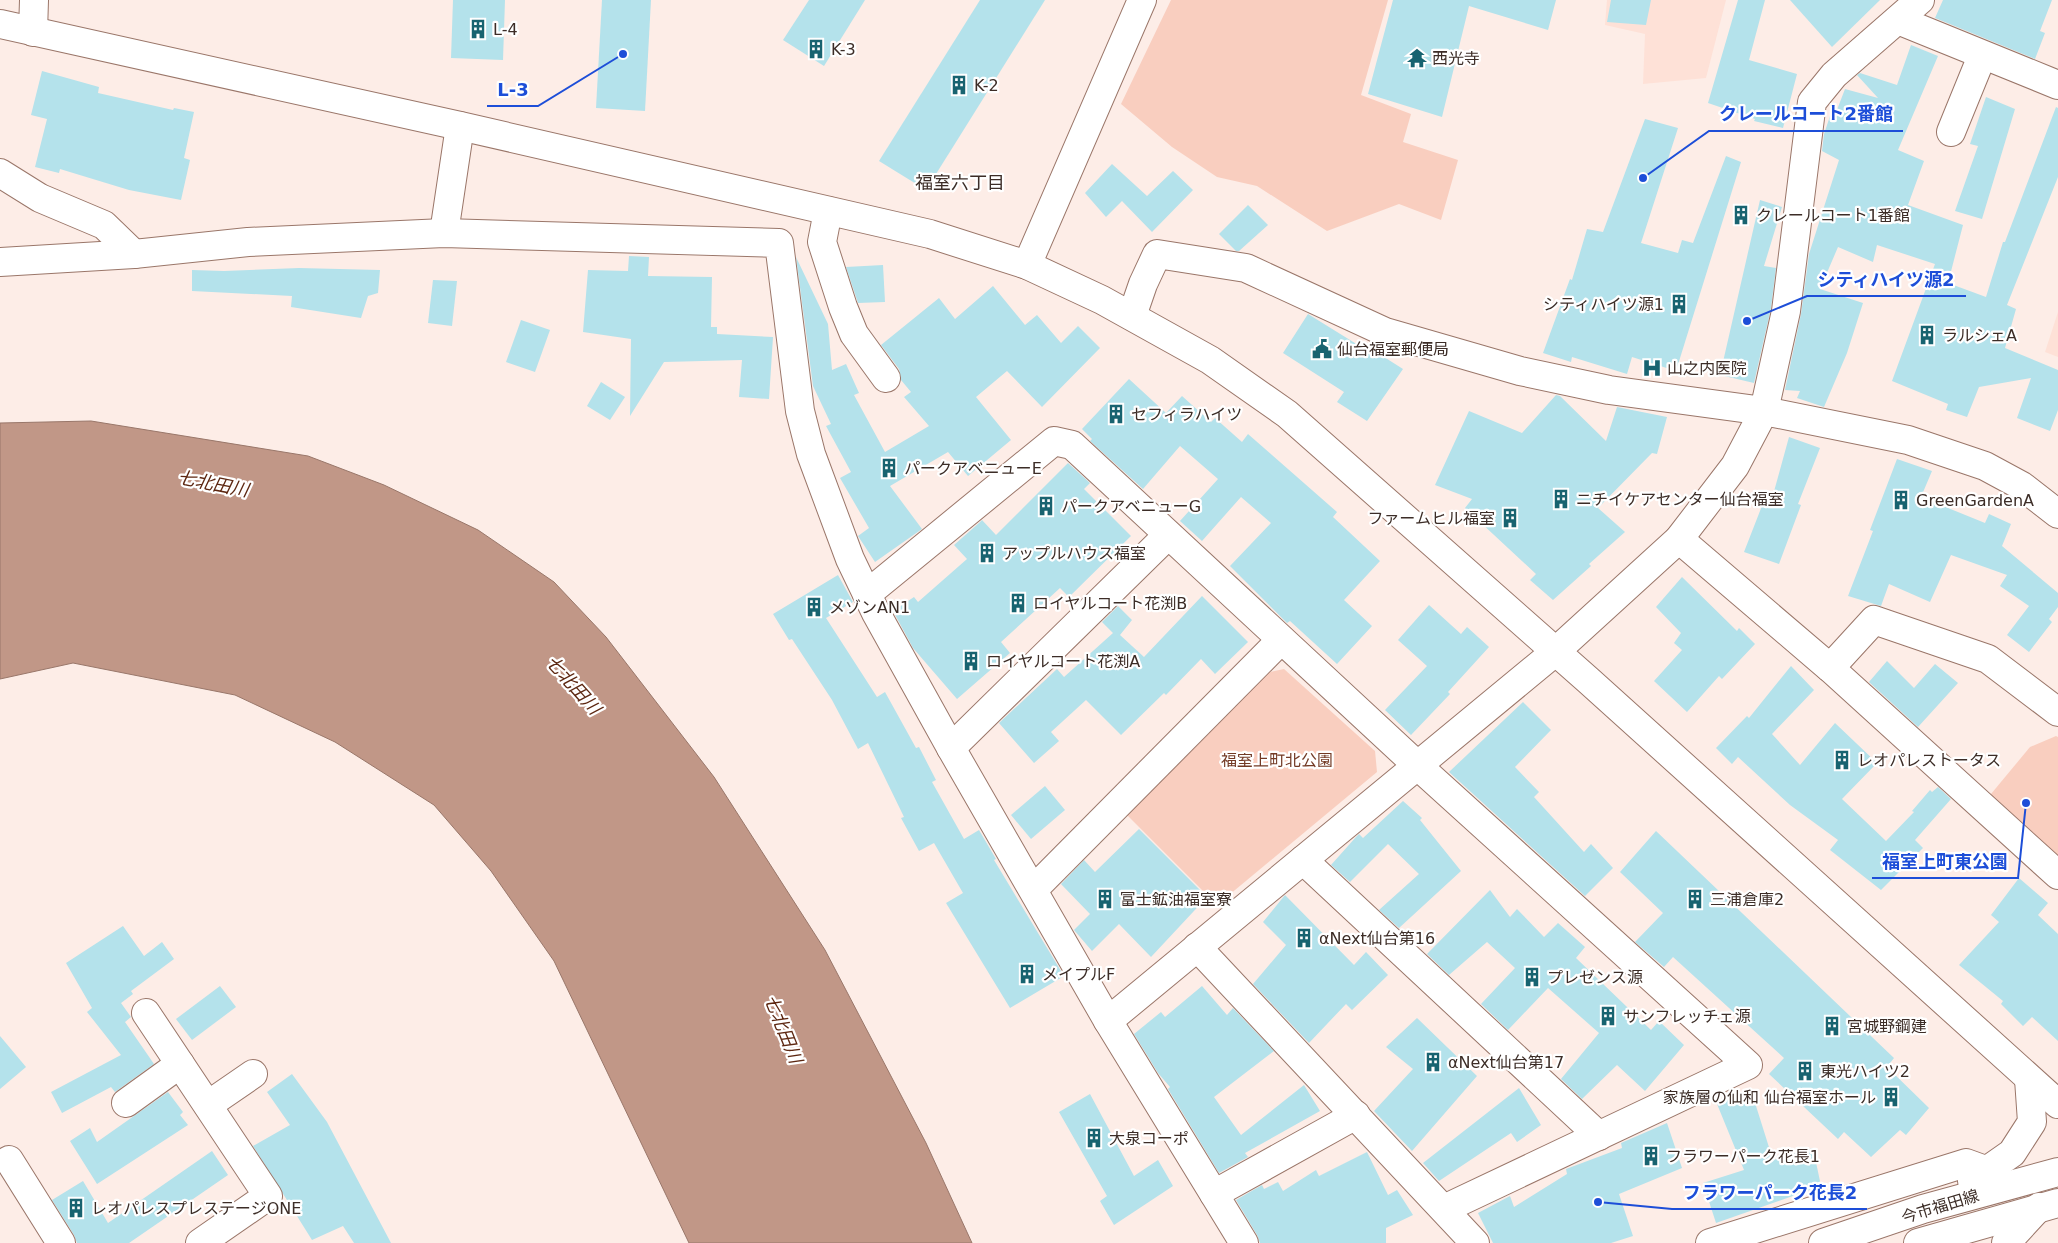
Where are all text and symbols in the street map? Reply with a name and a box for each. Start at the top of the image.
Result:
building icon: L-4 [467,18,489,40]
place label: L-4 [493,20,518,39]
building icon: K-3 [805,38,827,60]
place label: K-3 [831,40,856,59]
temple icon: 西光寺 [1406,47,1428,69]
place label: 西光寺 [1432,49,1480,68]
callout: L-3 [487,73,538,106]
building icon: K-2 [948,74,970,96]
place label: K-2 [974,76,999,95]
text: L-3 [497,79,529,100]
callout: クレールコート2番館 [1709,98,1903,131]
text: クレールコート2番館 [1719,103,1893,124]
district label: 福室六丁目 [915,172,1005,193]
building icon: クレールコート1番館 [1730,204,1752,226]
place label: クレールコート1番館 [1756,206,1910,225]
callout: シティハイツ源2 [1807,263,1966,296]
text: シティハイツ源2 [1817,269,1955,290]
building icon: シティハイツ源1 [1668,293,1690,315]
place label: シティハイツ源1 [1543,295,1664,314]
building icon: ラルシェA [1916,324,1938,346]
place label: ラルシェA [1942,326,2017,345]
public building icon: 仙台福室郵便局 [1311,338,1333,360]
place label: 仙台福室郵便局 [1337,340,1449,359]
hospital icon: 山之内医院 [1641,357,1663,379]
place label: 山之内医院 [1667,359,1747,378]
building icon: セフィラハイツ [1105,403,1127,425]
place label: セフィラハイツ [1131,405,1242,424]
building icon: パークアベニューE [878,457,900,479]
place label: パークアベニューE [904,459,1042,478]
water label: 七北田川 [176,466,252,501]
building icon: ニチイケアセンター仙台福室 [1550,488,1572,510]
building icon: GreenGardenA [1890,489,1912,511]
place label: ニチイケアセンター仙台福室 [1576,490,1784,509]
place label: GreenGardenA [1916,491,2034,510]
building icon: パークアベニューG [1035,495,1057,517]
place label: パークアベニューG [1061,497,1201,516]
building icon: ファームヒル福室 [1499,507,1521,529]
place label: ファームヒル福室 [1367,509,1495,528]
building icon: アップルハウス福室 [976,542,998,564]
place label: アップルハウス福室 [1002,544,1146,563]
building icon: ロイヤルコート花渕B [1007,592,1029,614]
place label: ロイヤルコート花渕B [1033,594,1187,613]
building icon: メゾンAN1 [803,596,825,618]
place label: メゾンAN1 [829,598,910,617]
building icon: ロイヤルコート花渕A [960,650,982,672]
water label: 七北田川 [541,651,607,720]
place label: ロイヤルコート花渕A [986,652,1140,671]
building icon: レオパレストータス [1831,749,1853,771]
park label: 福室上町北公園 [1221,751,1333,770]
place label: レオパレストータス [1857,751,2001,770]
callout: 福室上町東公園 [1872,845,2018,878]
text: 福室上町東公園 [1882,851,2008,872]
building icon: 富士鉱油福室寮 [1094,888,1116,910]
building icon: 三浦倉庫2 [1684,888,1706,910]
place label: 富士鉱油福室寮 [1120,890,1232,909]
place label: 三浦倉庫2 [1710,890,1784,909]
building icon: αNext仙台第16 [1293,927,1315,949]
place label: αNext仙台第16 [1319,929,1435,948]
building icon: メイプルF [1016,963,1038,985]
place label: メイプルF [1042,965,1115,984]
building icon: プレゼンス源 [1521,966,1543,988]
place label: プレゼンス源 [1547,968,1643,987]
water label: 七北田川 [760,992,807,1068]
building icon: サンフレッチェ源 [1597,1005,1619,1027]
place label: サンフレッチェ源 [1623,1007,1751,1026]
building icon: 宮城野鋼建 [1821,1015,1843,1037]
place label: 宮城野鋼建 [1847,1017,1927,1036]
building icon: αNext仙台第17 [1422,1051,1444,1073]
place label: αNext仙台第17 [1448,1053,1564,1072]
building icon: 東光ハイツ2 [1794,1060,1816,1082]
place label: 東光ハイツ2 [1820,1062,1910,1081]
building icon: 家族層の仙和 仙台福室ホール [1880,1086,1902,1108]
place label: 家族層の仙和 仙台福室ホール [1663,1088,1876,1107]
building icon: 大泉コーポ [1083,1127,1105,1149]
place label: 大泉コーポ [1109,1129,1189,1148]
building icon: フラワーパーク花長1 [1640,1145,1662,1167]
place label: フラワーパーク花長1 [1666,1147,1820,1166]
callout: フラワーパーク花長2 [1672,1176,1867,1209]
text: フラワーパーク花長2 [1683,1182,1857,1203]
street label: 今市福田線 [1899,1186,1981,1227]
building icon: レオパレスプレステージONE [65,1197,87,1219]
place label: レオパレスプレステージONE [91,1199,301,1218]

